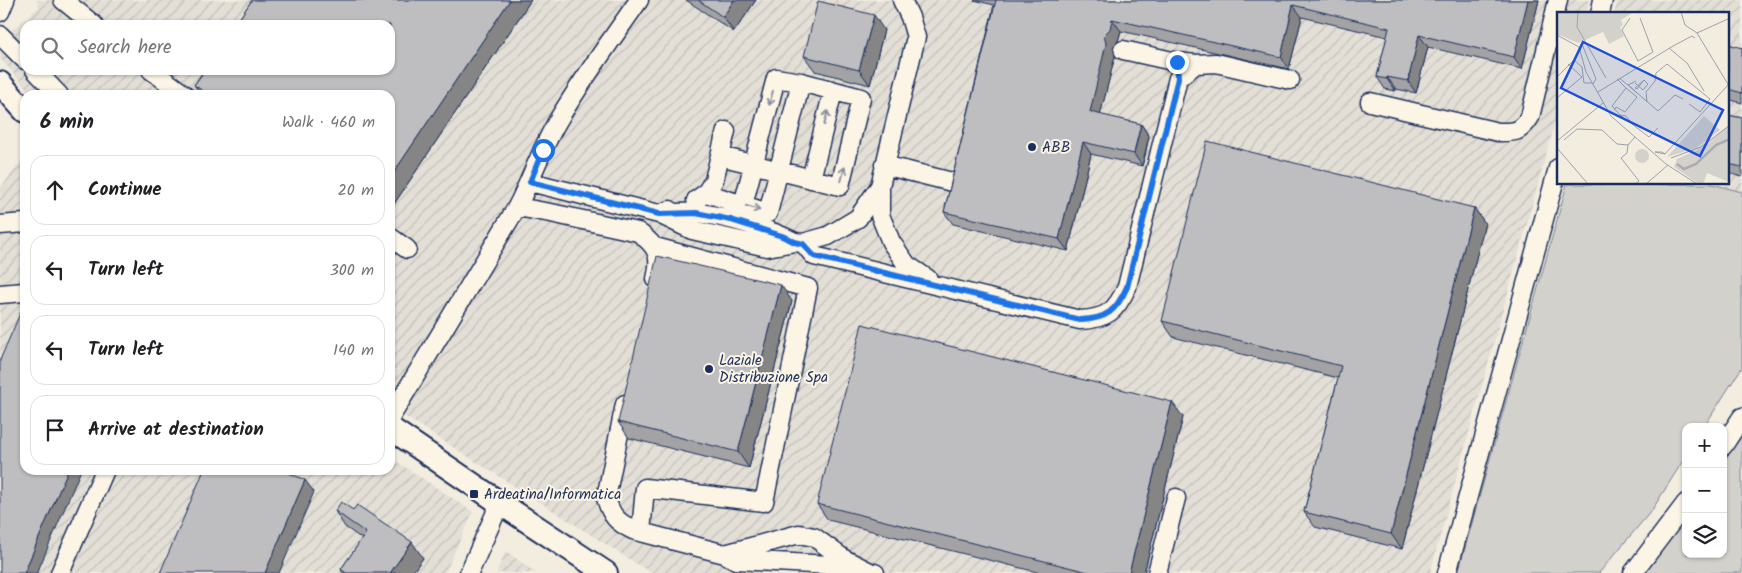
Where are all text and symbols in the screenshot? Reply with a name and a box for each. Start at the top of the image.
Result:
inset map [1557,12,1730,185]
search box [20,20,395,75]
text: Search here [78,33,172,63]
icon: search [38,34,66,62]
route end [1166,51,1189,74]
one-way arrow [765,90,775,106]
text: 6 min [40,106,94,139]
text: Walk · 460 m [282,110,375,135]
one-way arrow [822,110,831,126]
place label: ABB [1042,136,1070,160]
route start [532,139,555,162]
marker: ABB [1026,141,1038,153]
one-way arrow [839,166,848,182]
text: Continue [88,175,161,205]
icon: ahead [41,176,69,204]
text: 20 m [338,178,374,203]
one-way arrow [744,203,760,213]
text: Turn left [88,255,163,285]
icon: left [41,256,69,284]
text: 300 m [330,258,374,283]
text: Turn left [88,335,163,365]
icon: left [41,336,69,364]
text: 140 m [333,338,374,363]
place label: Laziale Distribuzione Spa [719,349,828,390]
marker: Laziale Distribuzione Spa [703,363,715,375]
text: Arrive at destination [88,415,264,445]
icon: arrive [41,416,69,444]
map controls [1682,423,1727,558]
button: + [1682,423,1727,468]
button: − [1682,468,1727,513]
place label: Ardeatina/Informatica [484,483,621,507]
marker: Ardeatina/Informatica [468,488,480,500]
button: layers [1682,513,1727,558]

